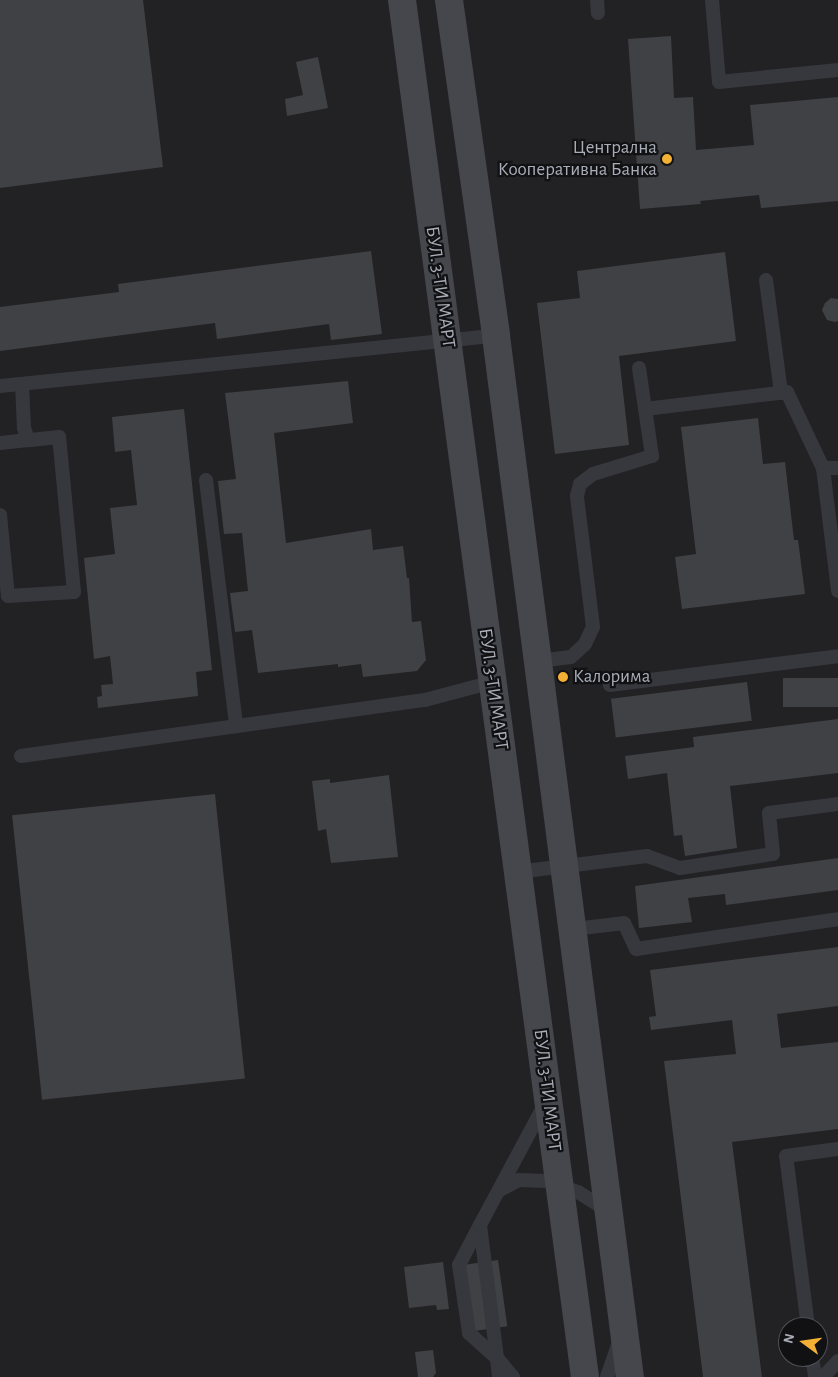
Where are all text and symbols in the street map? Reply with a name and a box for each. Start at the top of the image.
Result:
place label: Централна Кооперативна Банка [498,137,657,181]
marker: Централна Кооперативна Банка [661,153,673,165]
street label: БУЛ. 3-ТИ МАРТ [420,225,460,349]
street label: БУЛ. 3-ТИ МАРТ [473,627,513,751]
place label: Калорима [573,666,650,688]
marker: Калорима [557,671,569,683]
street label: БУЛ. 3-ТИ МАРТ [528,1028,566,1152]
north arrow [778,1317,828,1367]
text: N [781,1332,797,1345]

